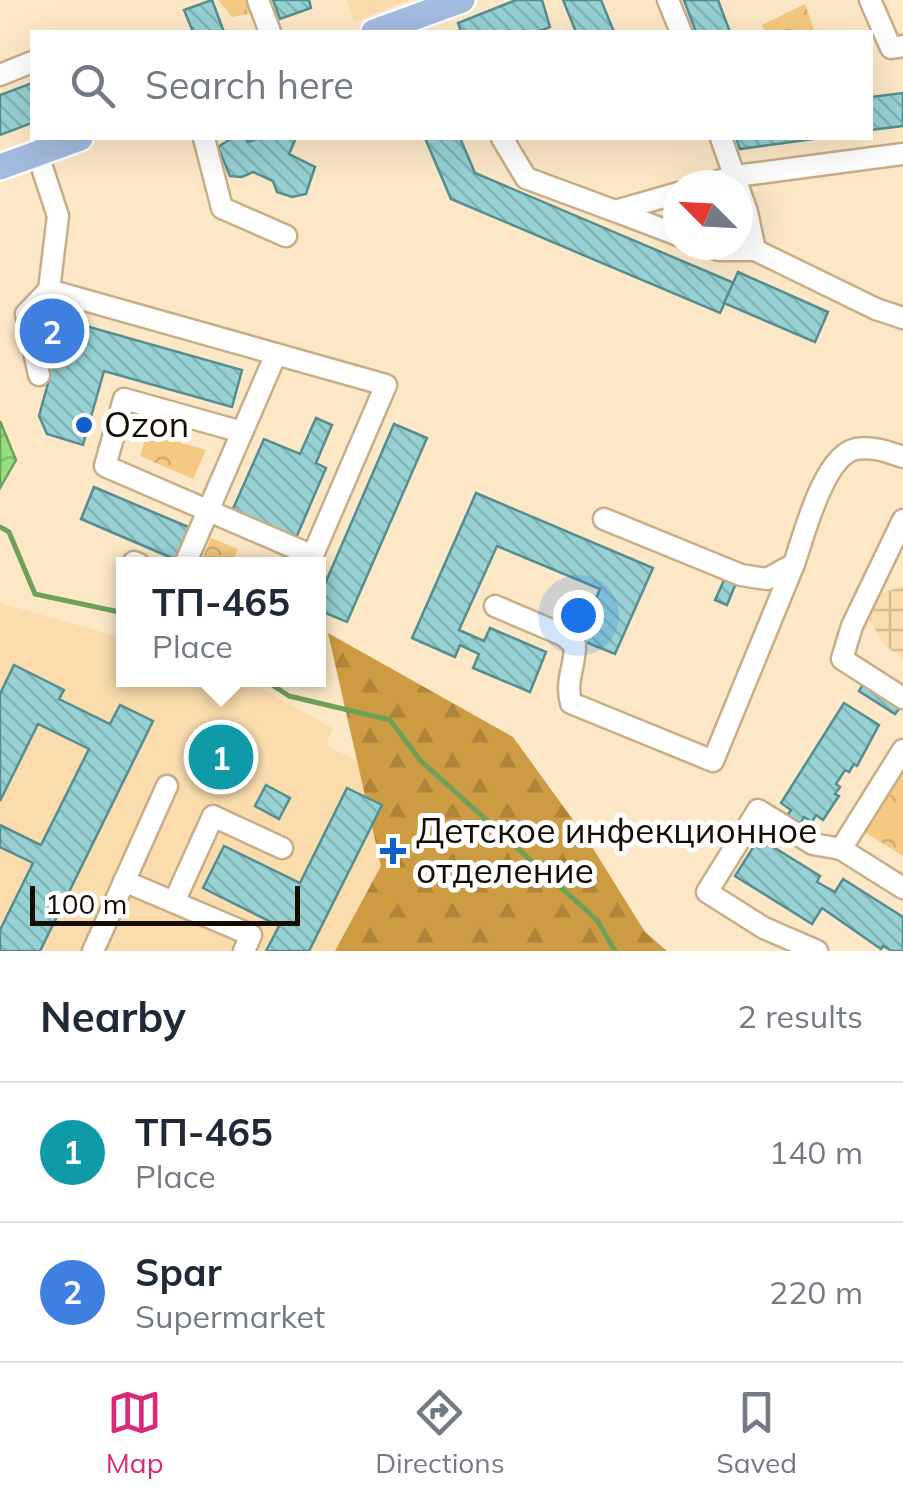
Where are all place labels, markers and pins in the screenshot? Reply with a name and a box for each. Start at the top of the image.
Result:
pin: 2 [20,294,84,368]
place label: Ozon [104,402,189,446]
marker: Ozon [73,414,95,436]
pin: 1 [188,720,254,794]
place label: Детское инфекционное отделение [416,808,817,892]
marker: Детское инфекционное отделение [380,838,406,864]

